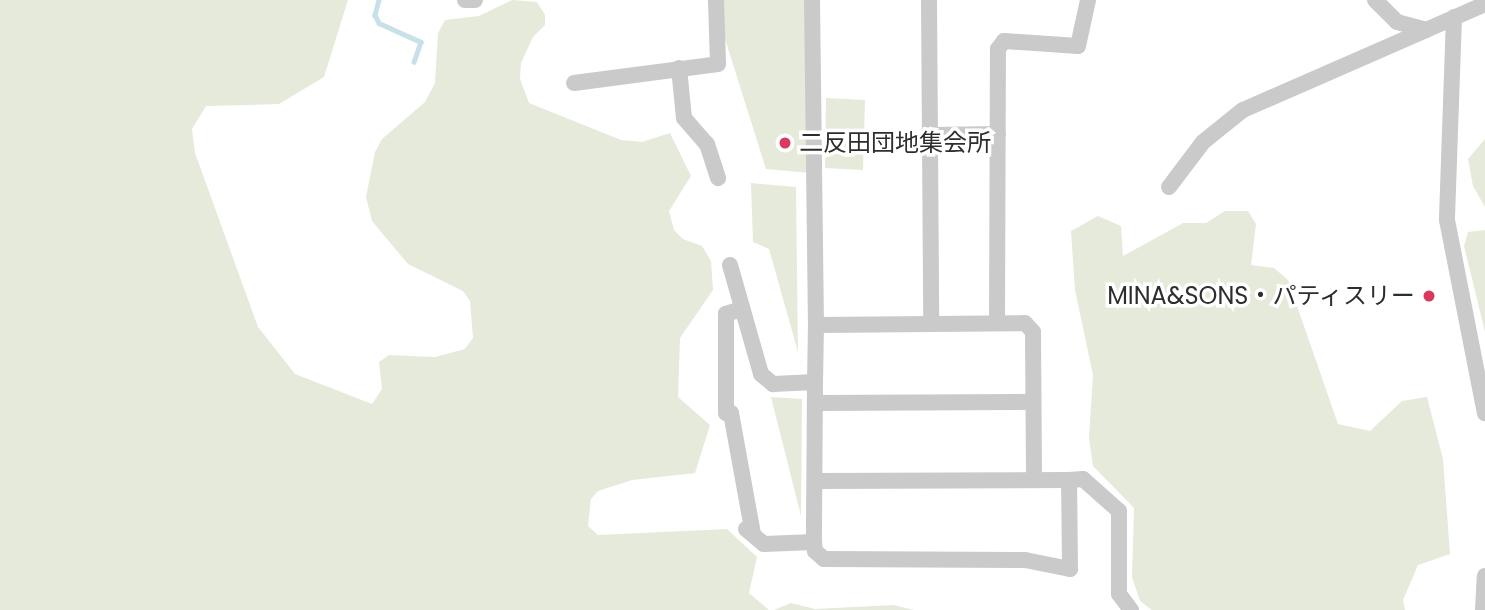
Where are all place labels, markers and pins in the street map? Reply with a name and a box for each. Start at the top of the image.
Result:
place label: 二反田団地集会所 [799,129,991,157]
marker: 二反田団地集会所 [777,135,793,151]
place label: MINA&SONS・パティスリー [1106,282,1415,310]
marker: MINA&SONS・パティスリー [1421,288,1437,304]

